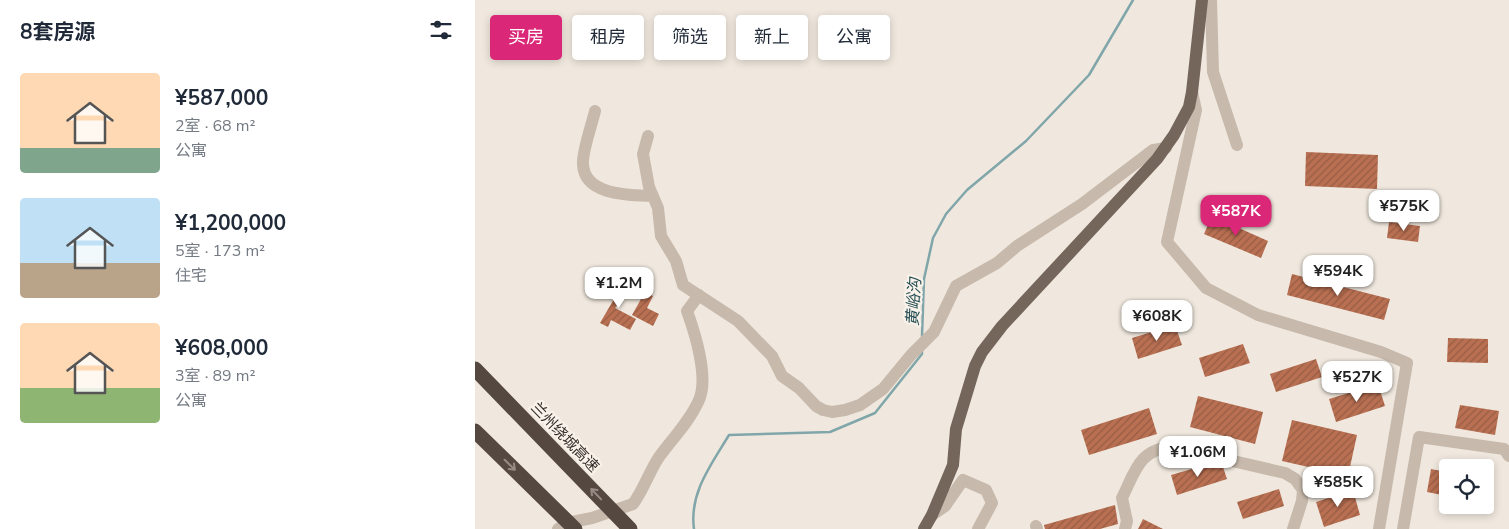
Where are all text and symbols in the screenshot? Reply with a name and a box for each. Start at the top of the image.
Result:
chip: 买房 [490,15,562,60]
chip: 租房 [572,15,644,60]
chip: 筛选 [654,15,726,60]
chip: 新上 [736,15,808,60]
chip: 公寓 [818,15,890,60]
icon: filters [427,16,455,44]
text: 8套房源 [20,18,96,46]
text: ¥587,000 [175,84,268,112]
icon: home [60,93,120,153]
text: 2室 · 68 m² [175,115,256,137]
text: 公寓 [175,140,207,162]
pin: ¥575K [1369,190,1439,232]
pin: ¥587K [1201,194,1271,237]
text: ¥575K [1379,195,1429,217]
text: ¥587K [1211,200,1261,222]
text: ¥1,200,000 [175,209,286,237]
icon: home [60,218,120,278]
text: 5室 · 173 m² [175,240,265,262]
pin: ¥594K [1303,254,1373,297]
text: ¥594K [1313,260,1363,282]
text: 住宅 [175,265,207,287]
pin: ¥1.2M [584,266,654,309]
text: ¥1.2M [596,272,642,294]
water label: 黄峪沟 [902,276,926,327]
pin: ¥608K [1122,300,1192,342]
text: ¥608K [1132,305,1182,327]
text: ¥608,000 [175,334,268,362]
icon: home [60,343,120,403]
pin: ¥527K [1322,360,1392,403]
text: 3室 · 89 m² [175,365,256,387]
text: ¥527K [1332,366,1382,388]
text: 公寓 [175,390,207,412]
street label: 兰州绕城高速 [527,398,603,476]
pin: ¥1.06M [1157,436,1239,478]
text: ¥1.06M [1170,441,1226,463]
one-way arrow [504,459,516,471]
map controls [1439,459,1494,514]
button: locate [1439,459,1494,514]
pin: ¥585K [1303,466,1373,508]
text: ¥585K [1313,471,1363,493]
one-way arrow [590,488,602,500]

